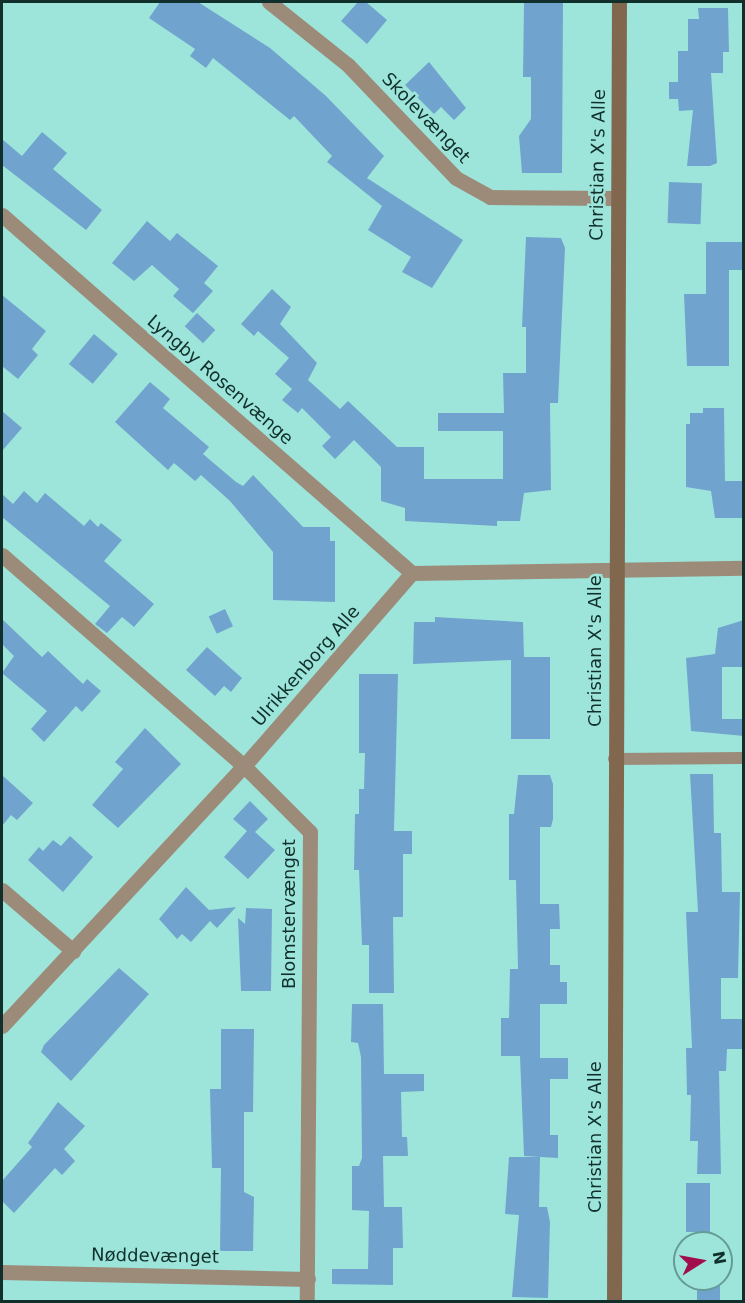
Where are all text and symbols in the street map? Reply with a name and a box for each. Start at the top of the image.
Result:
street label: Skolevænget [377,68,475,168]
street label: Christian X's Alle [586,89,610,241]
street label: Lyngby Rosenvænge [143,311,297,449]
street label: Christian X's Alle [584,575,606,727]
street label: Ulrikkenborg Alle [248,601,364,731]
street label: Blomstervænget [278,839,300,989]
street label: Christian X's Alle [584,1061,606,1213]
north arrow [673,1231,733,1291]
street label: Nøddevænget [91,1244,219,1268]
text: N [709,1249,730,1266]

